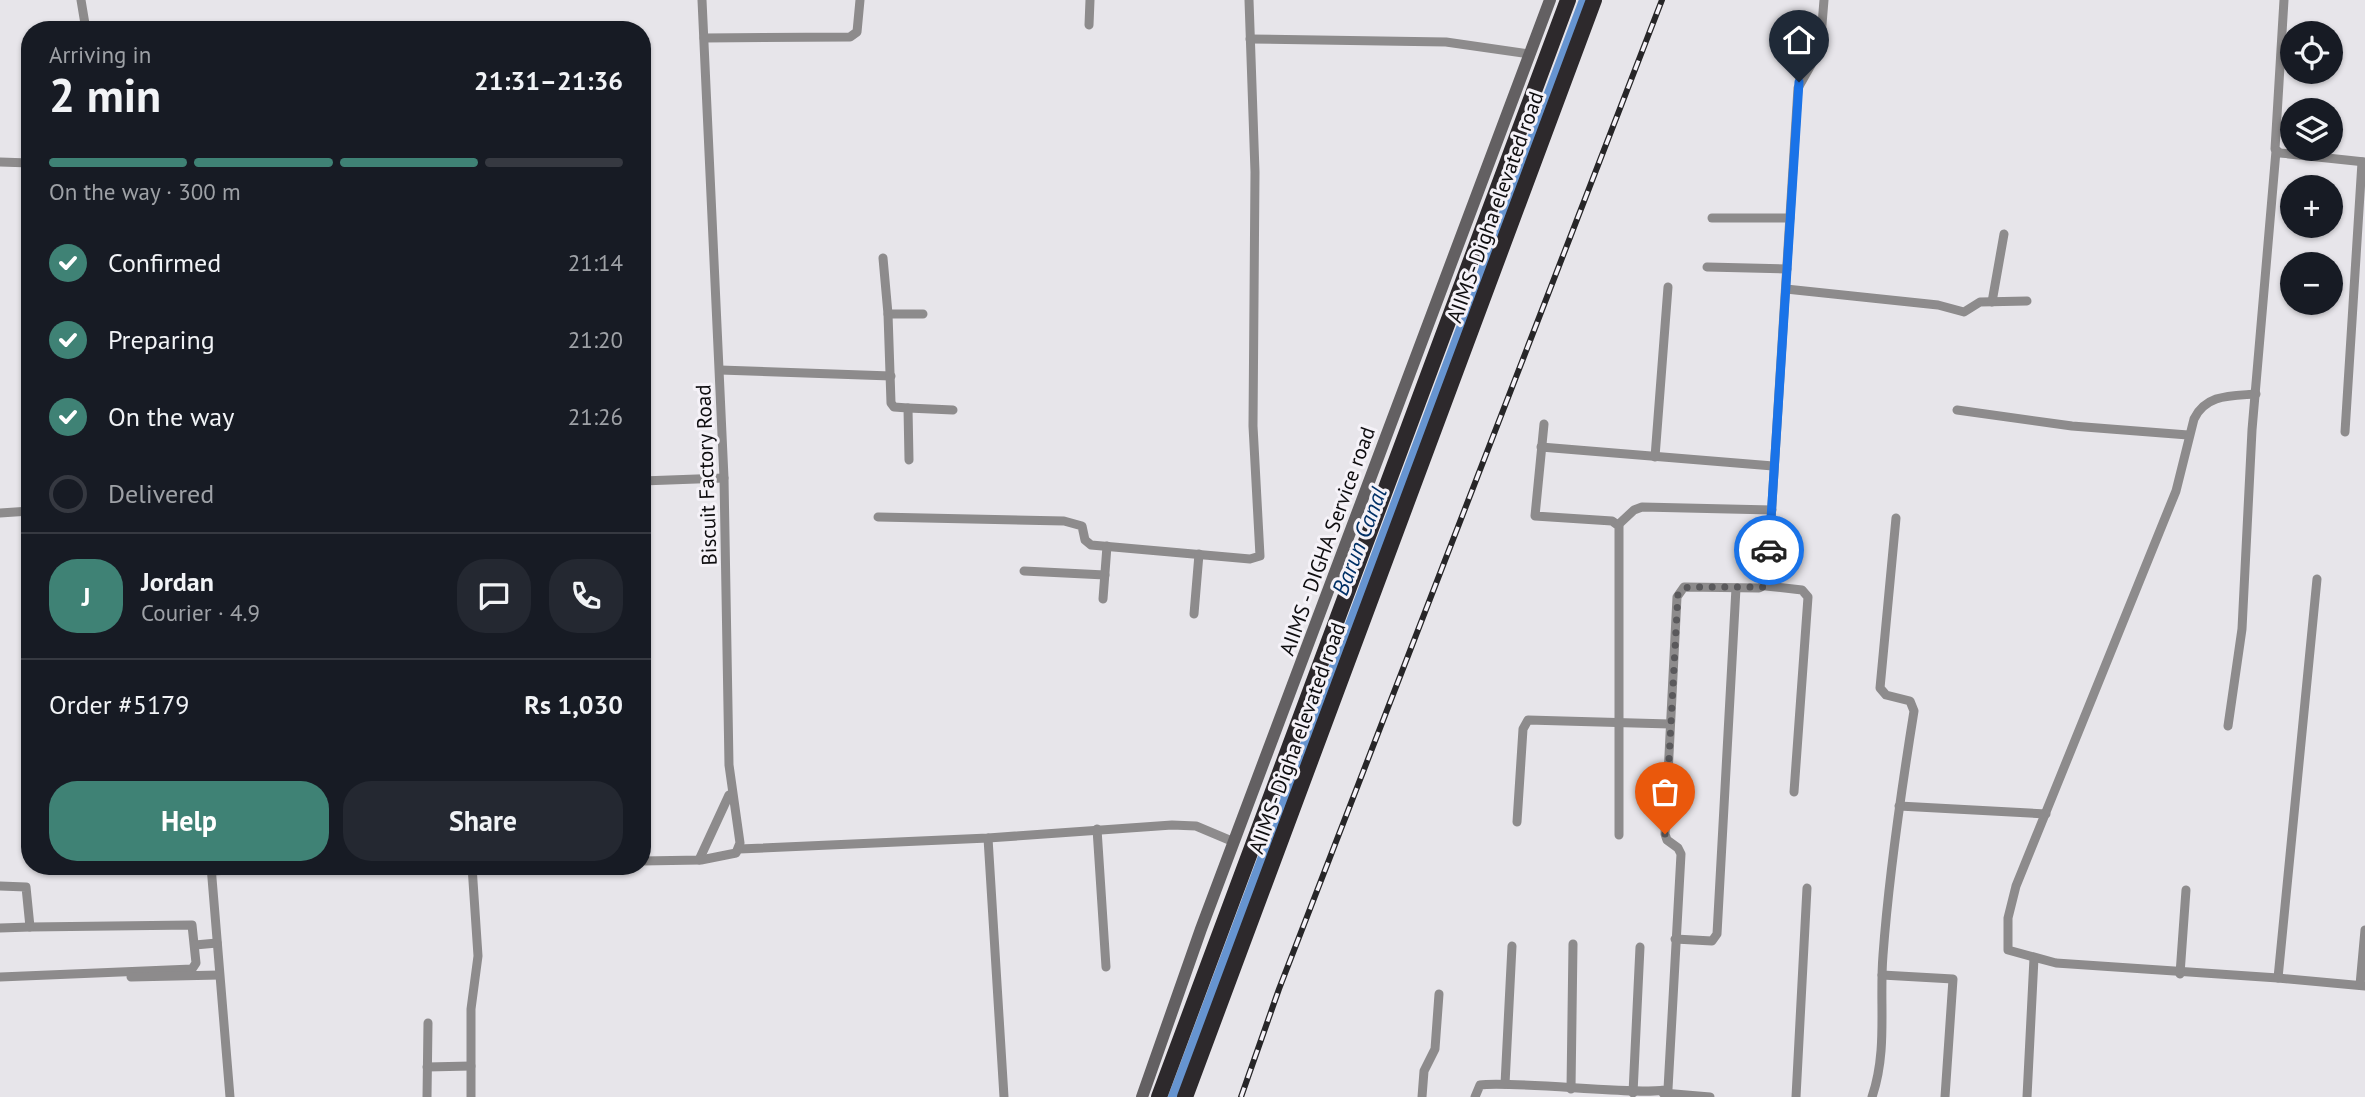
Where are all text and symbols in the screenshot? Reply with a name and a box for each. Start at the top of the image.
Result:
pin [1769,10,1829,82]
icon: home [1780,21,1818,59]
map controls [2280,21,2343,315]
button: locate [2280,21,2343,84]
text: Arriving in [49,40,151,69]
text: 21:31–21:36 [474,64,623,97]
text: 2 min [49,65,161,125]
street label: AIIMS- Digha elevated road [1441,88,1549,326]
button: layers [2280,98,2343,161]
button: + [2280,175,2343,238]
text: On the way · 300 m [49,177,241,206]
icon: check [49,244,87,282]
text: Confirmed [108,246,221,279]
text: 21:14 [568,248,623,277]
button: − [2280,252,2343,315]
icon: check [49,321,87,359]
text: Preparing [108,323,215,356]
text: 21:20 [568,325,623,354]
street label: Biscuit Factory Road [689,384,723,566]
icon: check [49,398,87,436]
text: On the way [108,400,234,433]
text: 21:26 [568,402,623,431]
street label: AIIMS - DIGHA Service road [1273,423,1381,659]
text: Delivered [108,477,214,510]
water label: Barun Canal [1325,483,1393,599]
courier [1734,515,1804,585]
icon: car [1750,531,1788,569]
button: chat [457,559,531,633]
button: phone [549,559,623,633]
text: Jordan [141,565,214,598]
text: J [82,580,90,613]
text: Courier · 4.9 [141,598,260,627]
street label: AIIMS- Digha elevated road [1243,619,1351,857]
text: Order #5179 [49,688,189,721]
text: Rs 1,030 [524,688,623,721]
pin [1635,762,1695,834]
icon: bag [1646,773,1684,811]
button: Help [49,781,329,861]
button: Share [343,781,623,861]

